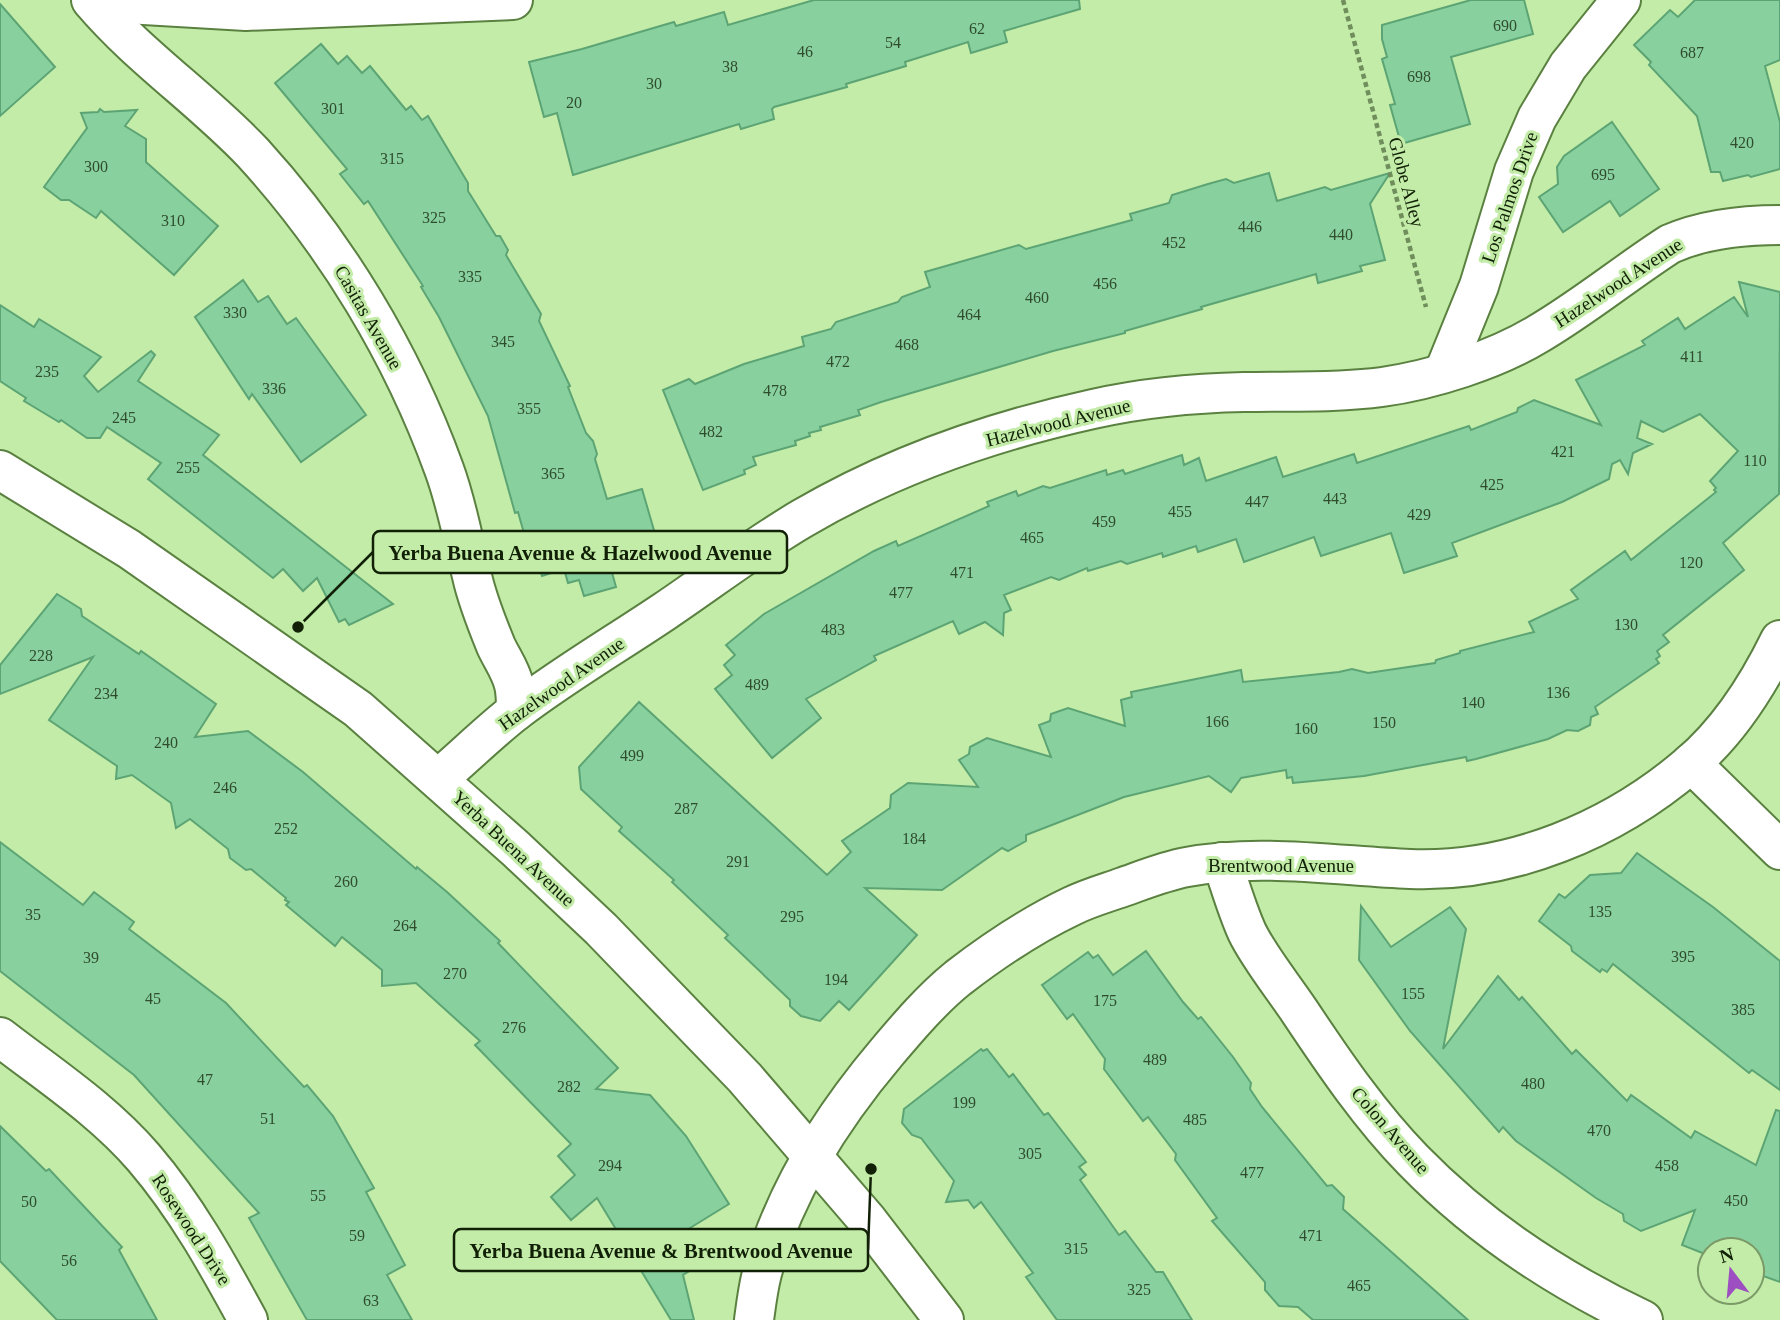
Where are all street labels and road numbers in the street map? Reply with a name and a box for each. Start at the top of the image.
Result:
street label: Los Palmos Drive [1477,129,1542,265]
street label: Globe Alley [1384,135,1429,230]
street label: Hazelwood Avenue [1551,233,1686,332]
street label: Casitas Avenue [330,262,407,373]
street label: Hazelwood Avenue [984,394,1132,451]
street label: Hazelwood Avenue [495,632,628,734]
street label: Yerba Buena Avenue [448,786,579,910]
street label: Brentwood Avenue [1208,855,1354,876]
street label: Colon Avenue [1347,1083,1434,1178]
street label: Rosewood Drive [148,1170,235,1289]

